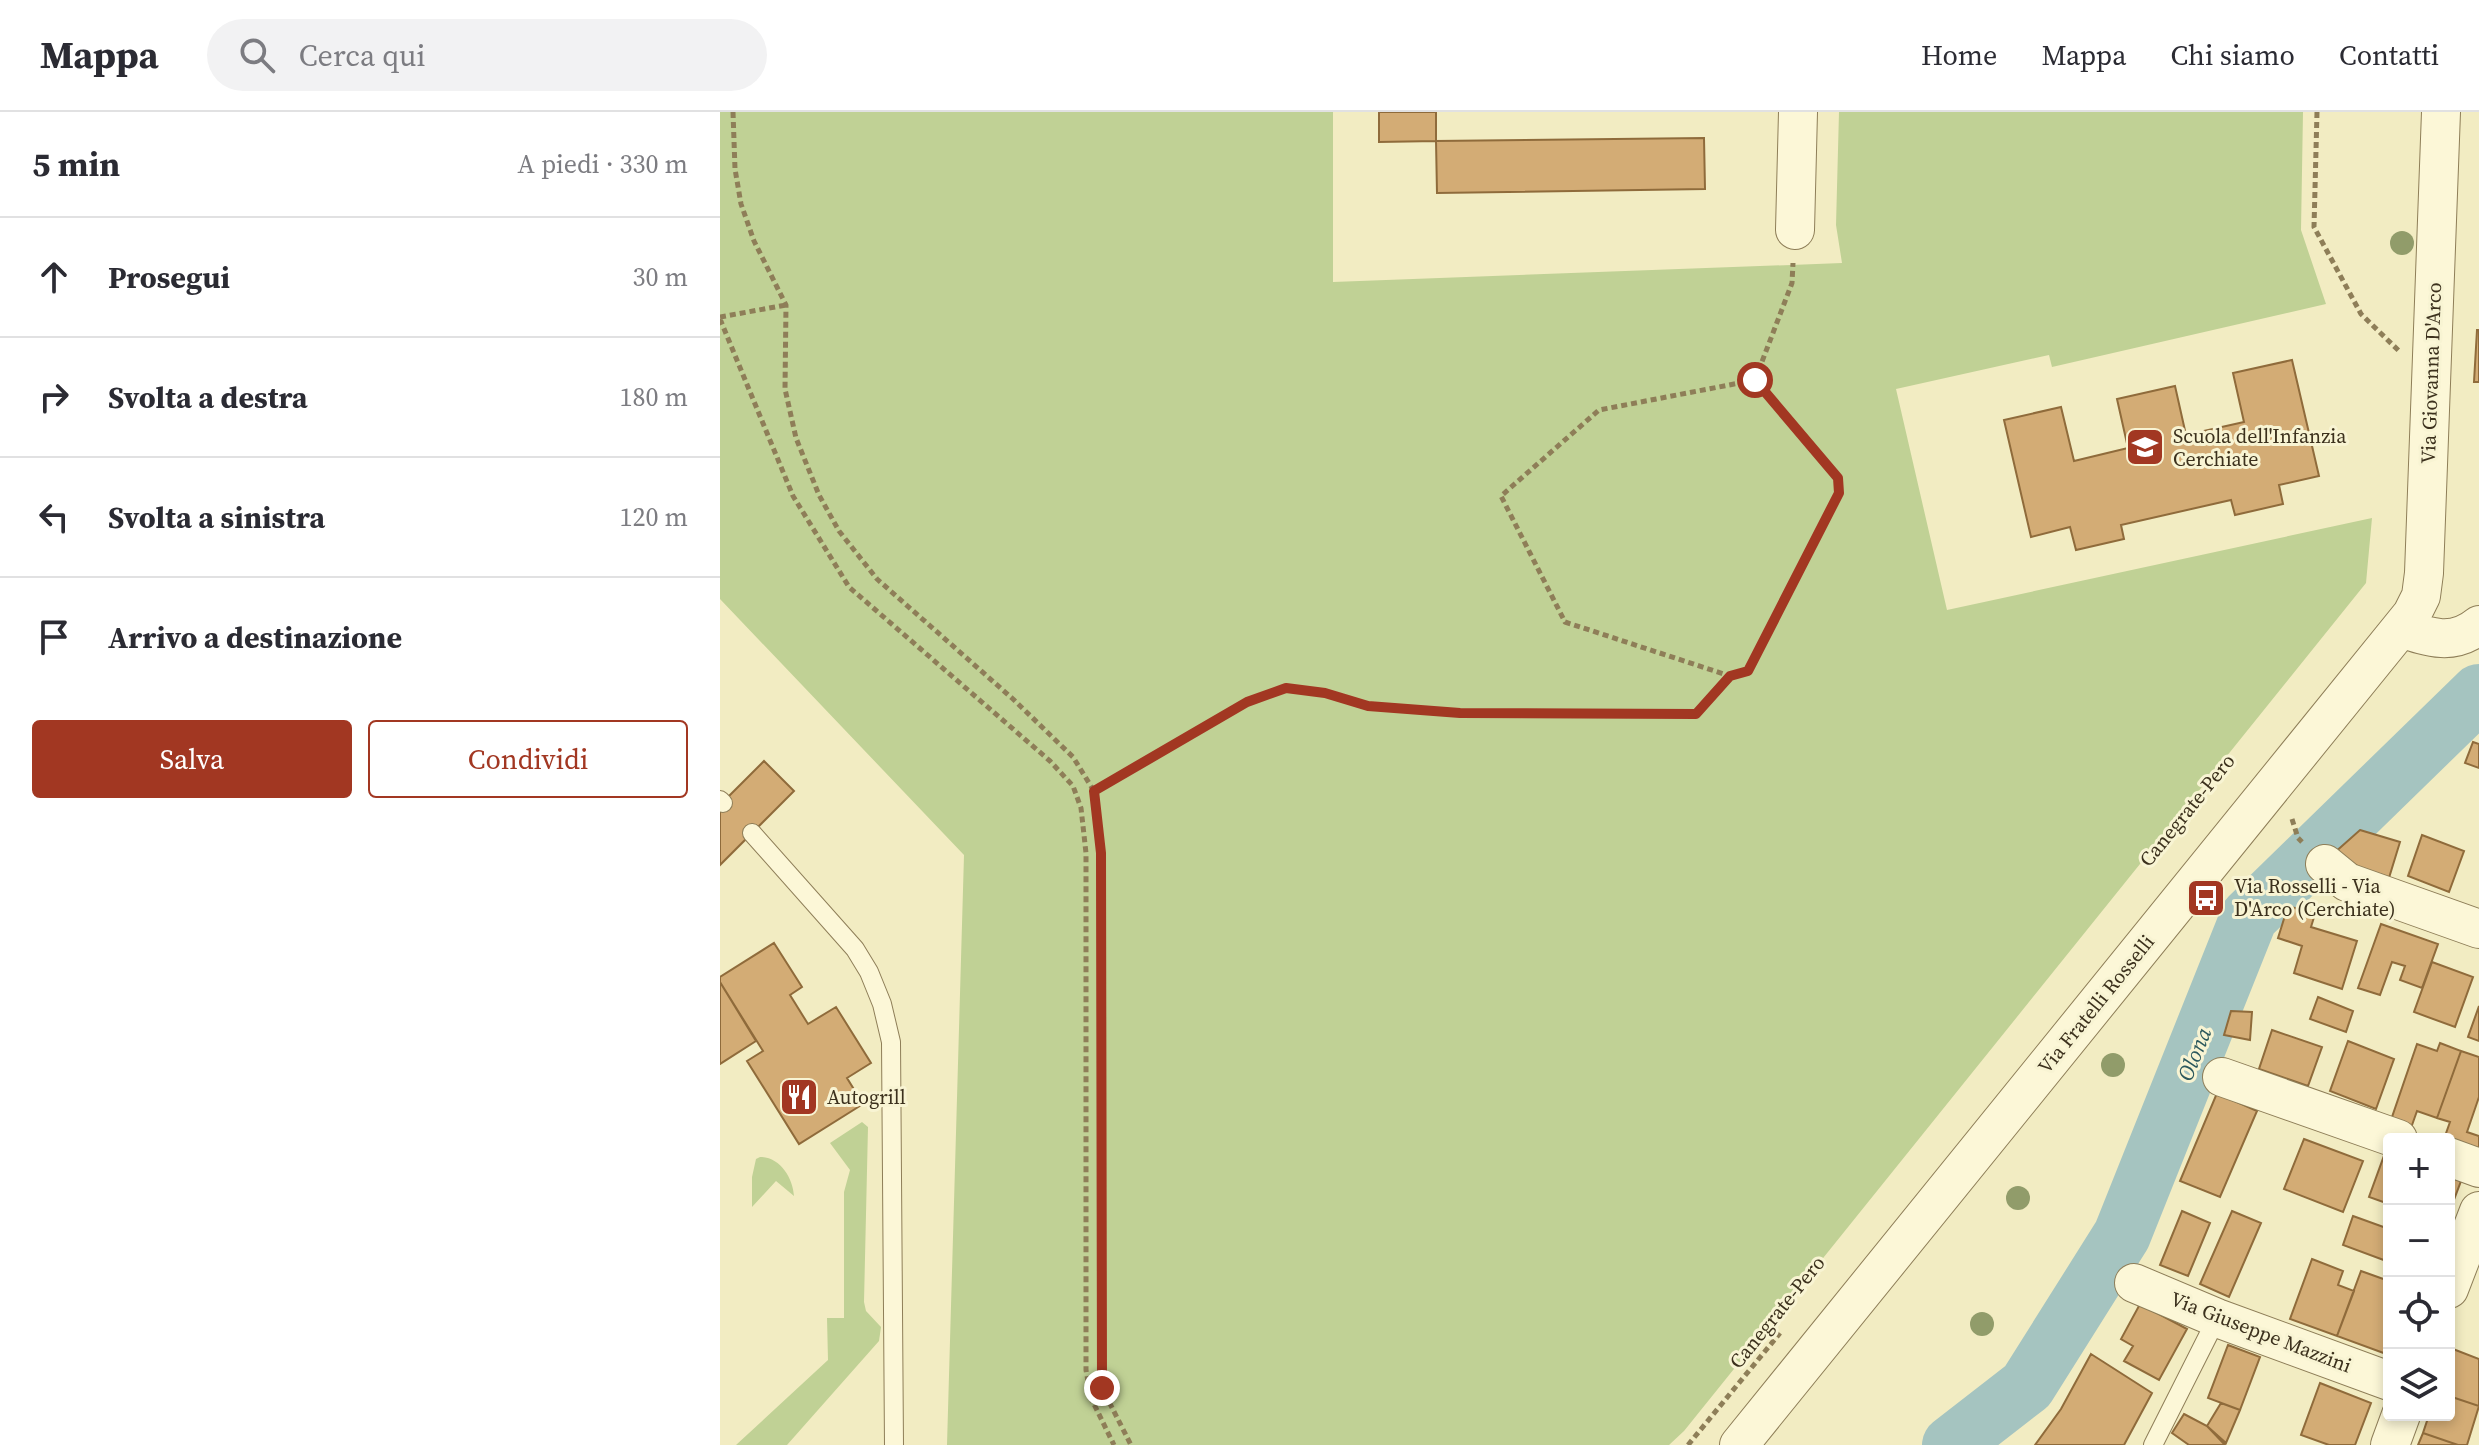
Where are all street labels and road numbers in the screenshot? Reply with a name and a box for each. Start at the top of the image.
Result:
street label: Via Giovanna D'Arco [2414,282,2448,464]
street label: Canegrate-Pero [2133,748,2241,872]
street label: Via Fratelli Rosselli [2031,929,2161,1079]
street label: Canegrate-Pero [1723,1250,1831,1374]
street label: Via Giuseppe Mazzini [2166,1285,2356,1379]

